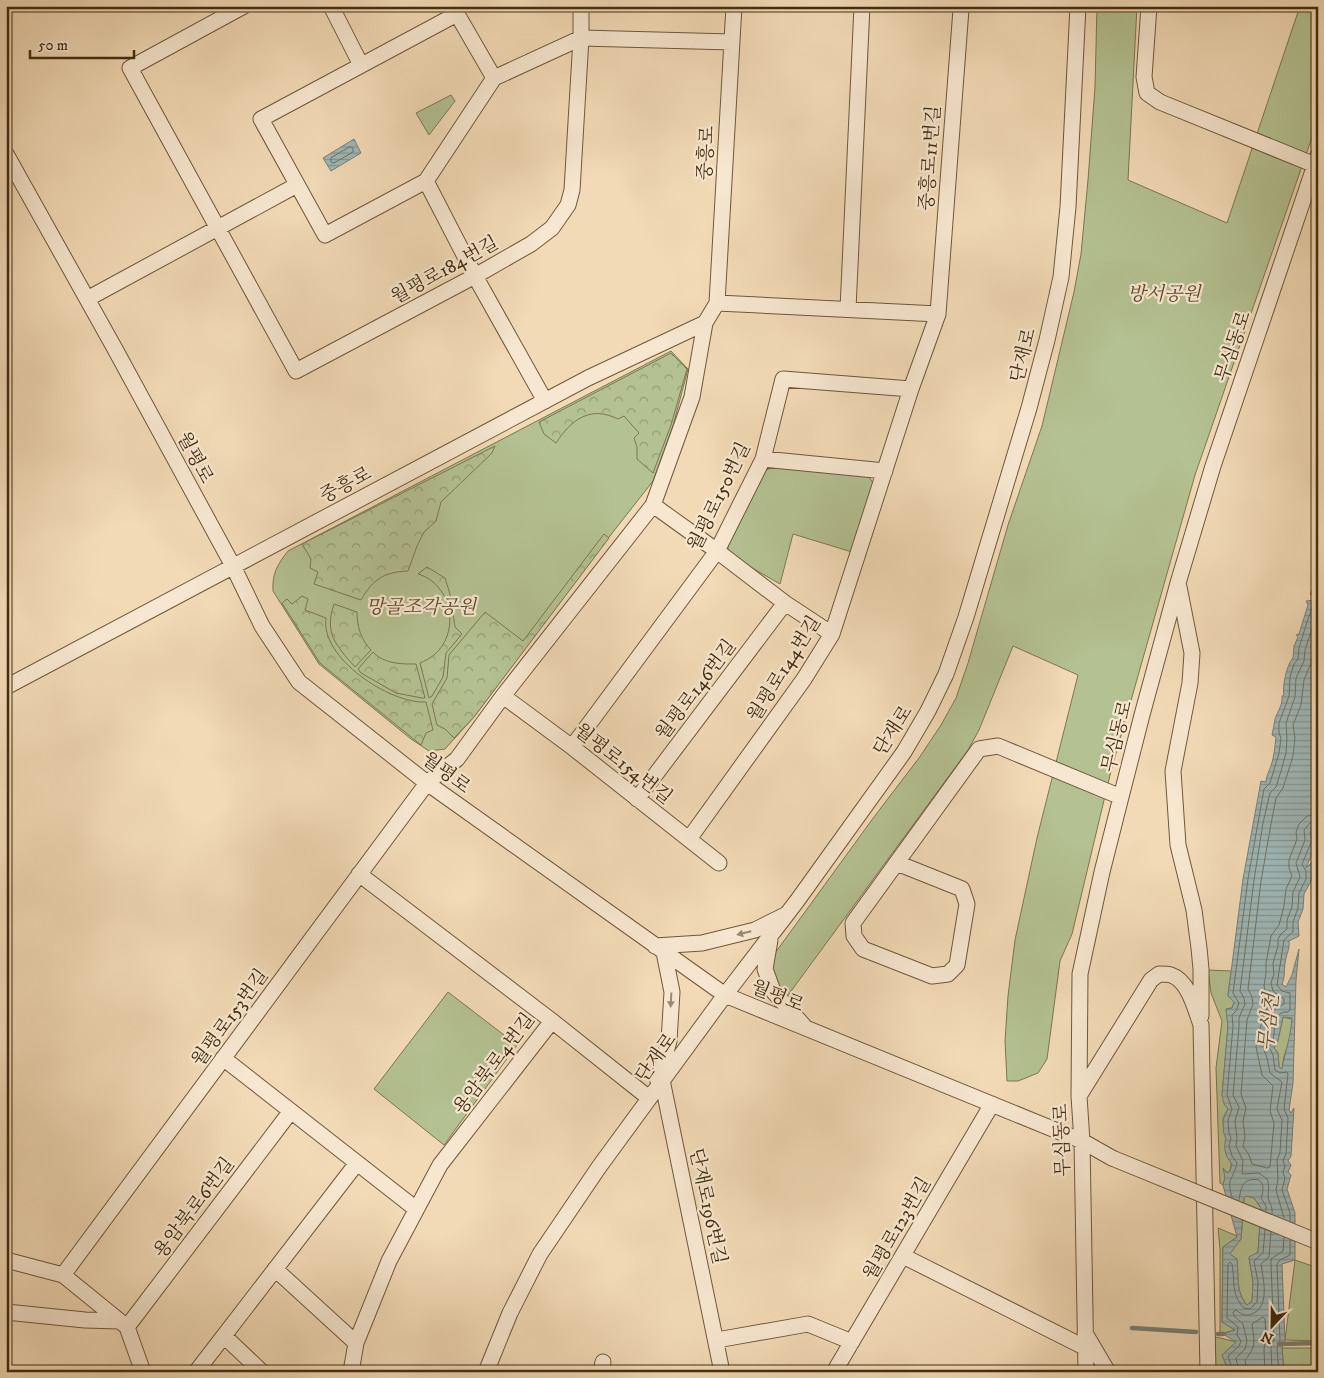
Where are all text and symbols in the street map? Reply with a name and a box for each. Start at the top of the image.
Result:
scale bar [30,28,134,60]
text: 50 m [38,36,68,55]
street label: 중흥로11번길 [915,105,946,212]
street label: 중흥로 [694,125,719,181]
street label: 월평로184번길 [387,231,502,309]
park label: 방서공원 [1127,283,1202,306]
street label: 무심동로 [1211,308,1256,385]
street label: 단재로 [1006,326,1041,385]
street label: 월평로 [172,428,218,487]
street label: 월평로150번길 [683,438,756,555]
street label: 중흥로 [316,462,375,508]
park label: 망골조각공원 [366,596,478,619]
street label: 월평로144번길 [743,612,826,726]
street label: 월평로146번길 [651,635,741,745]
street label: 무심동로 [1097,698,1137,775]
street label: 단재로 [869,701,918,760]
street label: 월평로154번길 [570,719,677,810]
street label: 월평로 [417,747,475,799]
one-way arrow [736,929,751,937]
street label: 월평로153번길 [187,965,273,1071]
street label: 월평로 [748,975,807,1017]
water label: 무심천 [1254,990,1285,1052]
one-way arrow [667,993,675,1009]
street label: 용암북로4번길 [449,1009,540,1119]
street label: 단재로 [631,1029,682,1087]
street label: 무심동로 [1050,1103,1075,1177]
street label: 단재로196번길 [684,1146,731,1266]
street label: 용암북로6번길 [149,1153,239,1263]
street label: 월평로123번길 [859,1173,936,1284]
north arrow [1246,1300,1296,1350]
text: N [1258,1326,1276,1348]

